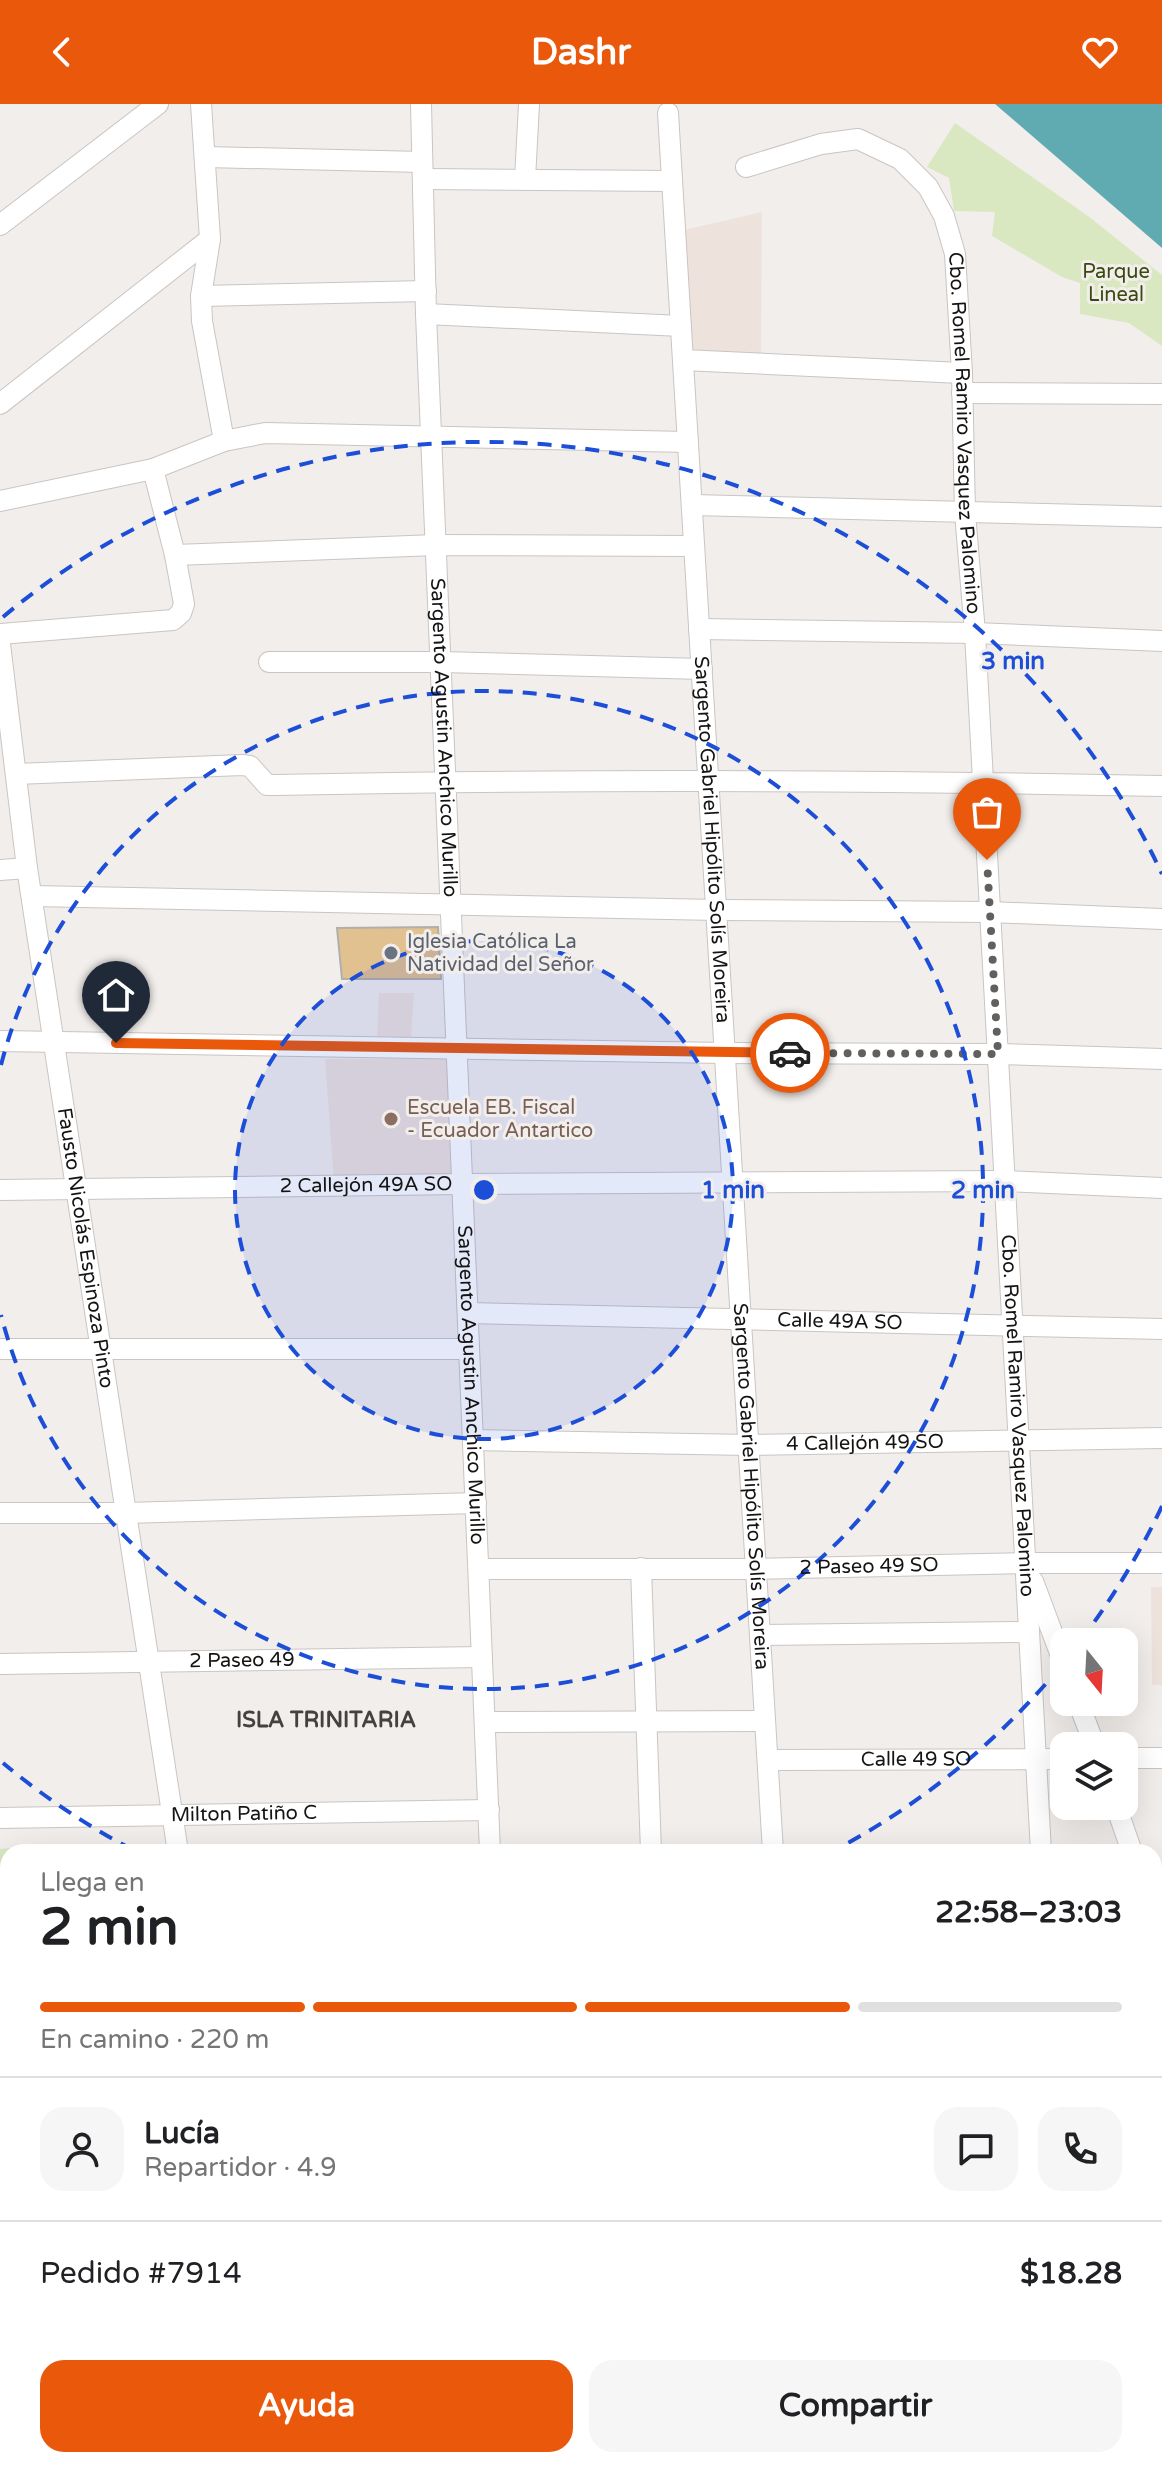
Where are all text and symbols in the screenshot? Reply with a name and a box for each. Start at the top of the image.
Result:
icon: back [40,30,84,74]
icon: heart [1078,30,1122,74]
text: Dashr [531,31,631,74]
street label: Cbo. Romel Ramiro Vasquez Palomino [943,251,985,615]
park label: Parque Lineal [1082,260,1150,307]
street label: Sargento Agustin Anchico Murillo [425,577,462,898]
text: 3 min [981,647,1045,676]
street label: Sargento Gabriel Hipólito Solís Moreira [689,656,735,1024]
pin [953,778,1021,860]
icon: bag [965,790,1009,834]
place label: Iglesia Católica La Natividad del Señor [407,930,594,977]
marker: Iglesia Católica La Natividad del Señor [382,944,400,962]
pin [82,961,150,1043]
icon: home [94,973,138,1017]
courier [750,1013,830,1093]
icon: car [768,1031,812,1075]
place label: Escuela EB. Fiscal - Ecuador Antartico [407,1096,593,1143]
street label: Fausto Nicolás Espinoza Pinto [52,1106,119,1390]
marker: Escuela EB. Fiscal - Ecuador Antartico [382,1110,400,1128]
street label: 2 Callejón 49A SO [279,1172,452,1198]
centre of rings [470,1176,498,1204]
text: 1 min [701,1176,765,1205]
text: 2 min [951,1176,1015,1205]
street label: Sargento Agustin Anchico Murillo [452,1225,489,1545]
street label: Cbo. Romel Ramiro Vasquez Palomino [996,1234,1039,1597]
street label: Sargento Gabriel Hipólito Solís Moreira [728,1302,774,1671]
street label: Calle 49A SO [777,1308,903,1335]
street label: 4 Callejón 49 SO [786,1430,944,1456]
street label: 2 Paseo 49 SO [799,1553,939,1580]
north arrow [1050,1628,1138,1716]
map controls [1050,1628,1138,1820]
street label: 2 Paseo 49 [189,1648,295,1673]
district label: ISLA TRINITARIA [236,1707,416,1733]
button: layers [1050,1732,1138,1820]
street label: Calle 49 SO [861,1747,971,1772]
street label: Milton Patiño C [171,1801,317,1827]
text: Llega en [40,1867,145,1898]
text: 22:58–23:03 [935,1894,1122,1931]
text: 2 min [40,1896,179,1959]
text: En camino · 220 m [40,2024,269,2055]
button: person [40,2107,124,2191]
button: chat [934,2107,1018,2191]
button: phone [1038,2107,1122,2191]
text: Lucía [144,2115,220,2152]
text: Repartidor · 4.9 [144,2152,336,2183]
text: Pedido #7914 [40,2255,242,2292]
text: $18.28 [1020,2255,1122,2292]
button: Ayuda [40,2360,573,2452]
button: Compartir [589,2360,1122,2452]

